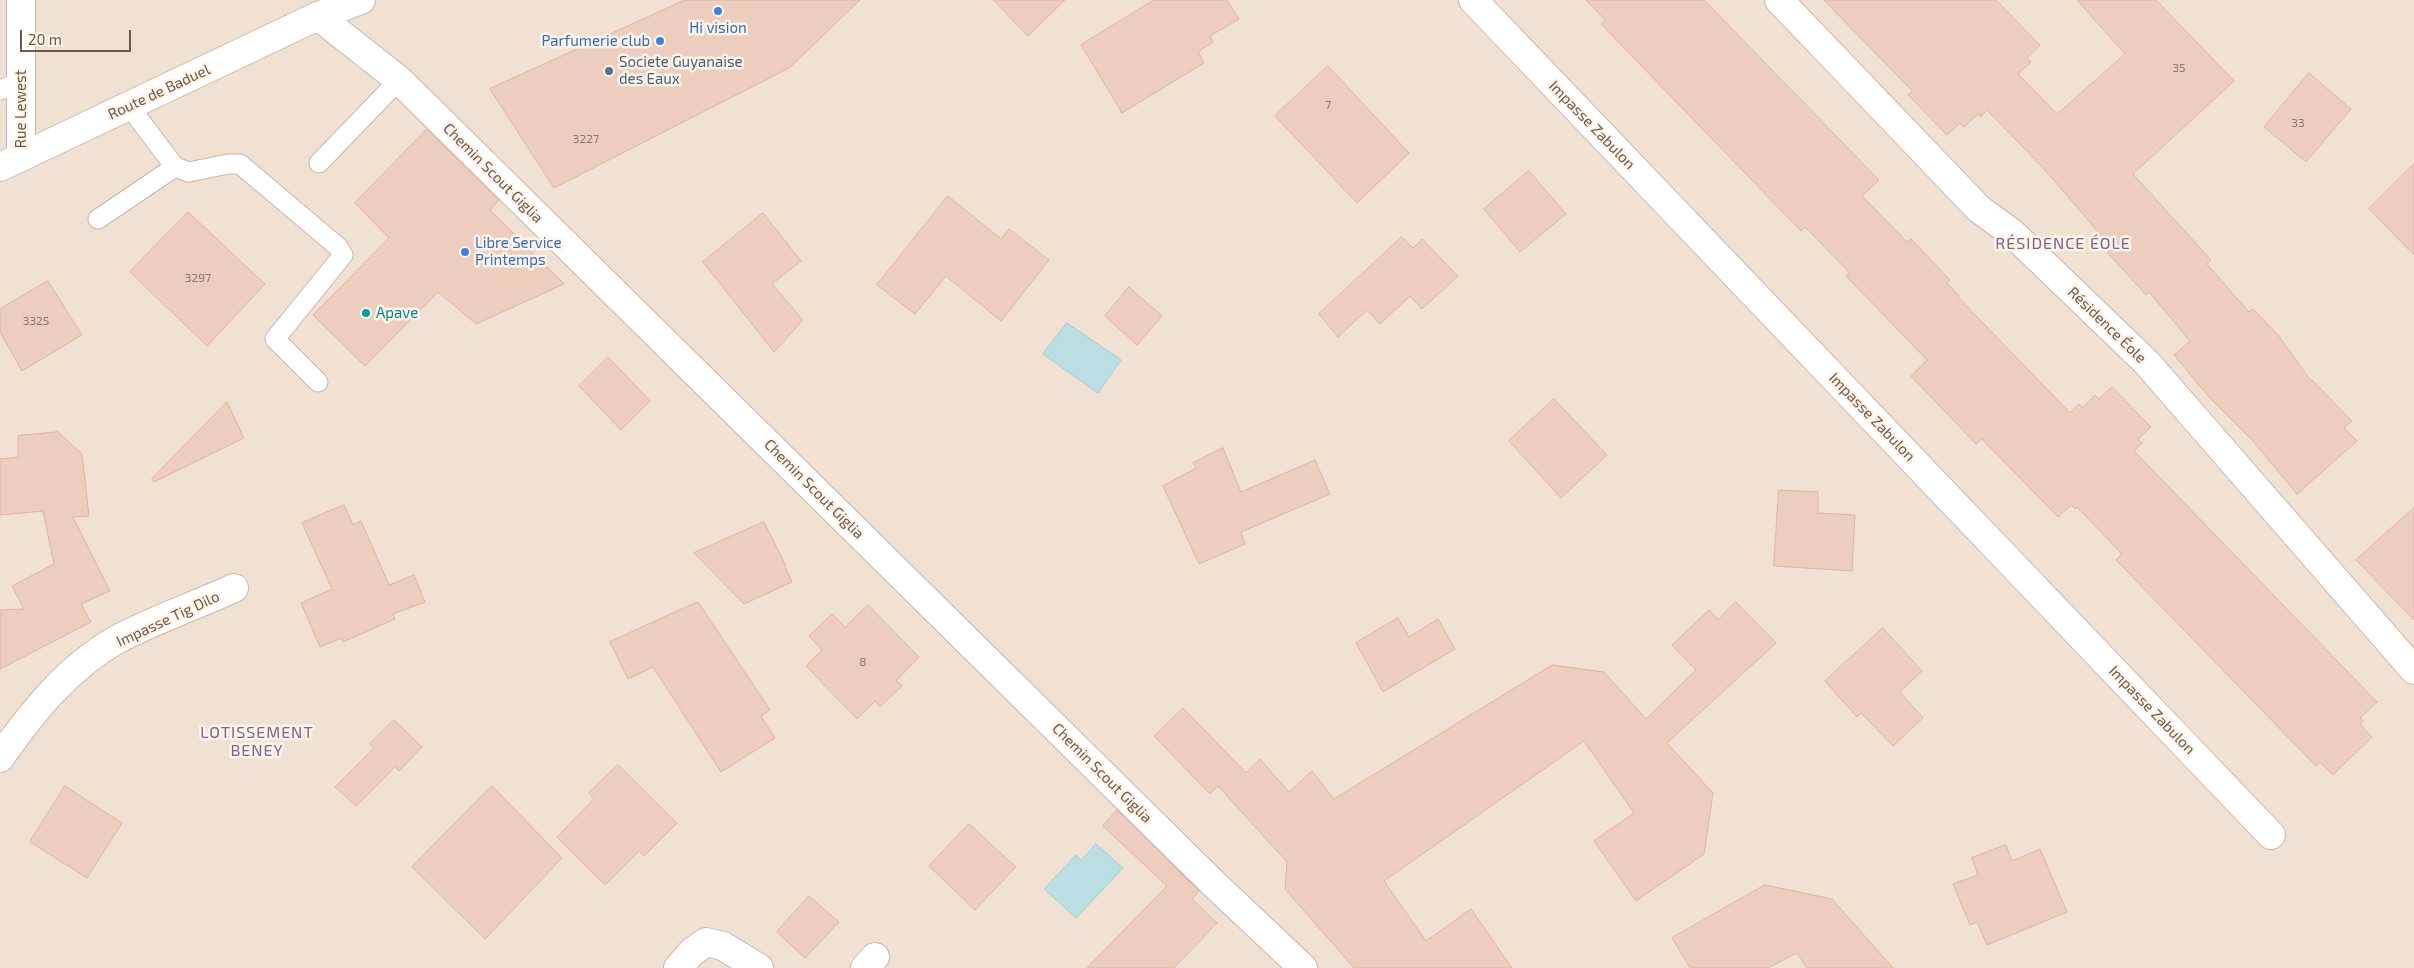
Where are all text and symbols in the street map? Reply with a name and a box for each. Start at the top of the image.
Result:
marker: Hi vision [712,5,724,17]
place label: Hi vision [689,19,747,37]
scale bar [22,20,134,52]
text: 20 m [28,30,62,48]
place label: Parfumerie club [541,32,650,50]
marker: Parfumerie club [654,35,666,47]
place label: Societe Guyanaise des Eaux [619,53,743,88]
street label: Route de Baduel [105,60,213,124]
house number: 35 [2172,61,2186,75]
marker: Societe Guyanaise des Eaux [603,65,615,77]
street label: Rue Lewest [12,70,30,148]
street label: Impasse Zabulon [1545,77,1639,173]
house number: 7 [1325,98,1331,112]
house number: 33 [2291,116,2305,130]
street label: Chemin Scout Giglia [439,119,547,227]
house number: 3227 [573,132,599,146]
place label: Libre Service Printemps [475,234,562,269]
district label: RÉSIDENCE ÉOLE [1994,234,2132,254]
marker: Libre Service Printemps [459,246,471,258]
house number: 3297 [185,271,211,285]
street label: Résidence Éole [2064,283,2150,367]
place label: Apave [376,304,418,322]
marker: Apave [360,307,372,319]
house number: 3325 [23,314,49,328]
street label: Impasse Zabulon [1825,369,1919,465]
street label: Chemin Scout Giglia [760,435,868,543]
street label: Impasse Tig Dilo [114,587,222,651]
house number: 8 [859,655,867,669]
street label: Impasse Zabulon [2105,662,2199,758]
street label: Chemin Scout Giglia [1048,719,1156,827]
district label: LOTISSEMENT BENEY [199,723,315,761]

